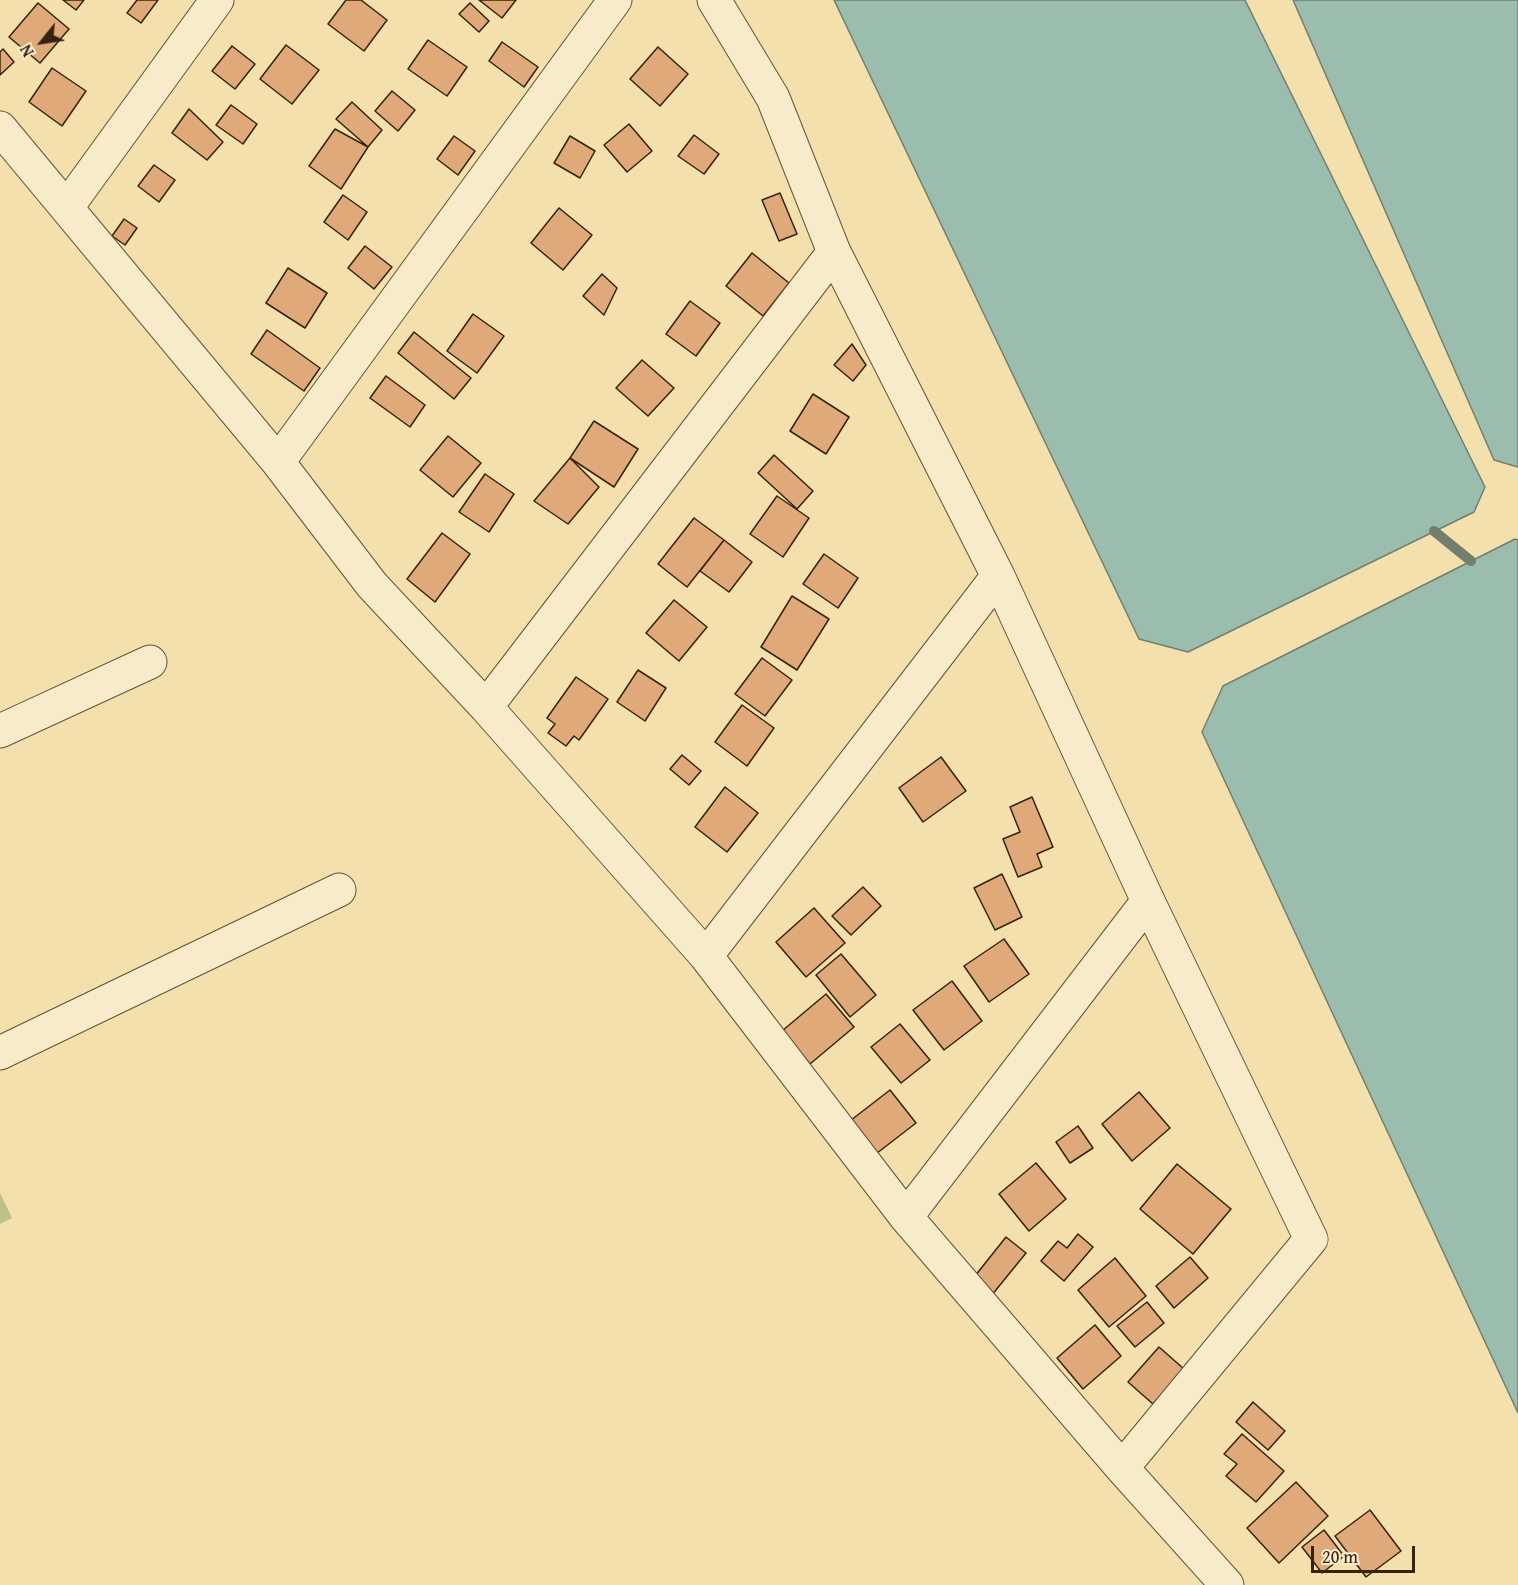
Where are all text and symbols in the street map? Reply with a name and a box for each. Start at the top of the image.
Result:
north arrow [12,12,72,72]
text: N [13,40,39,62]
scale bar [1314,1534,1418,1572]
text: 20 m [1322,1543,1358,1570]

